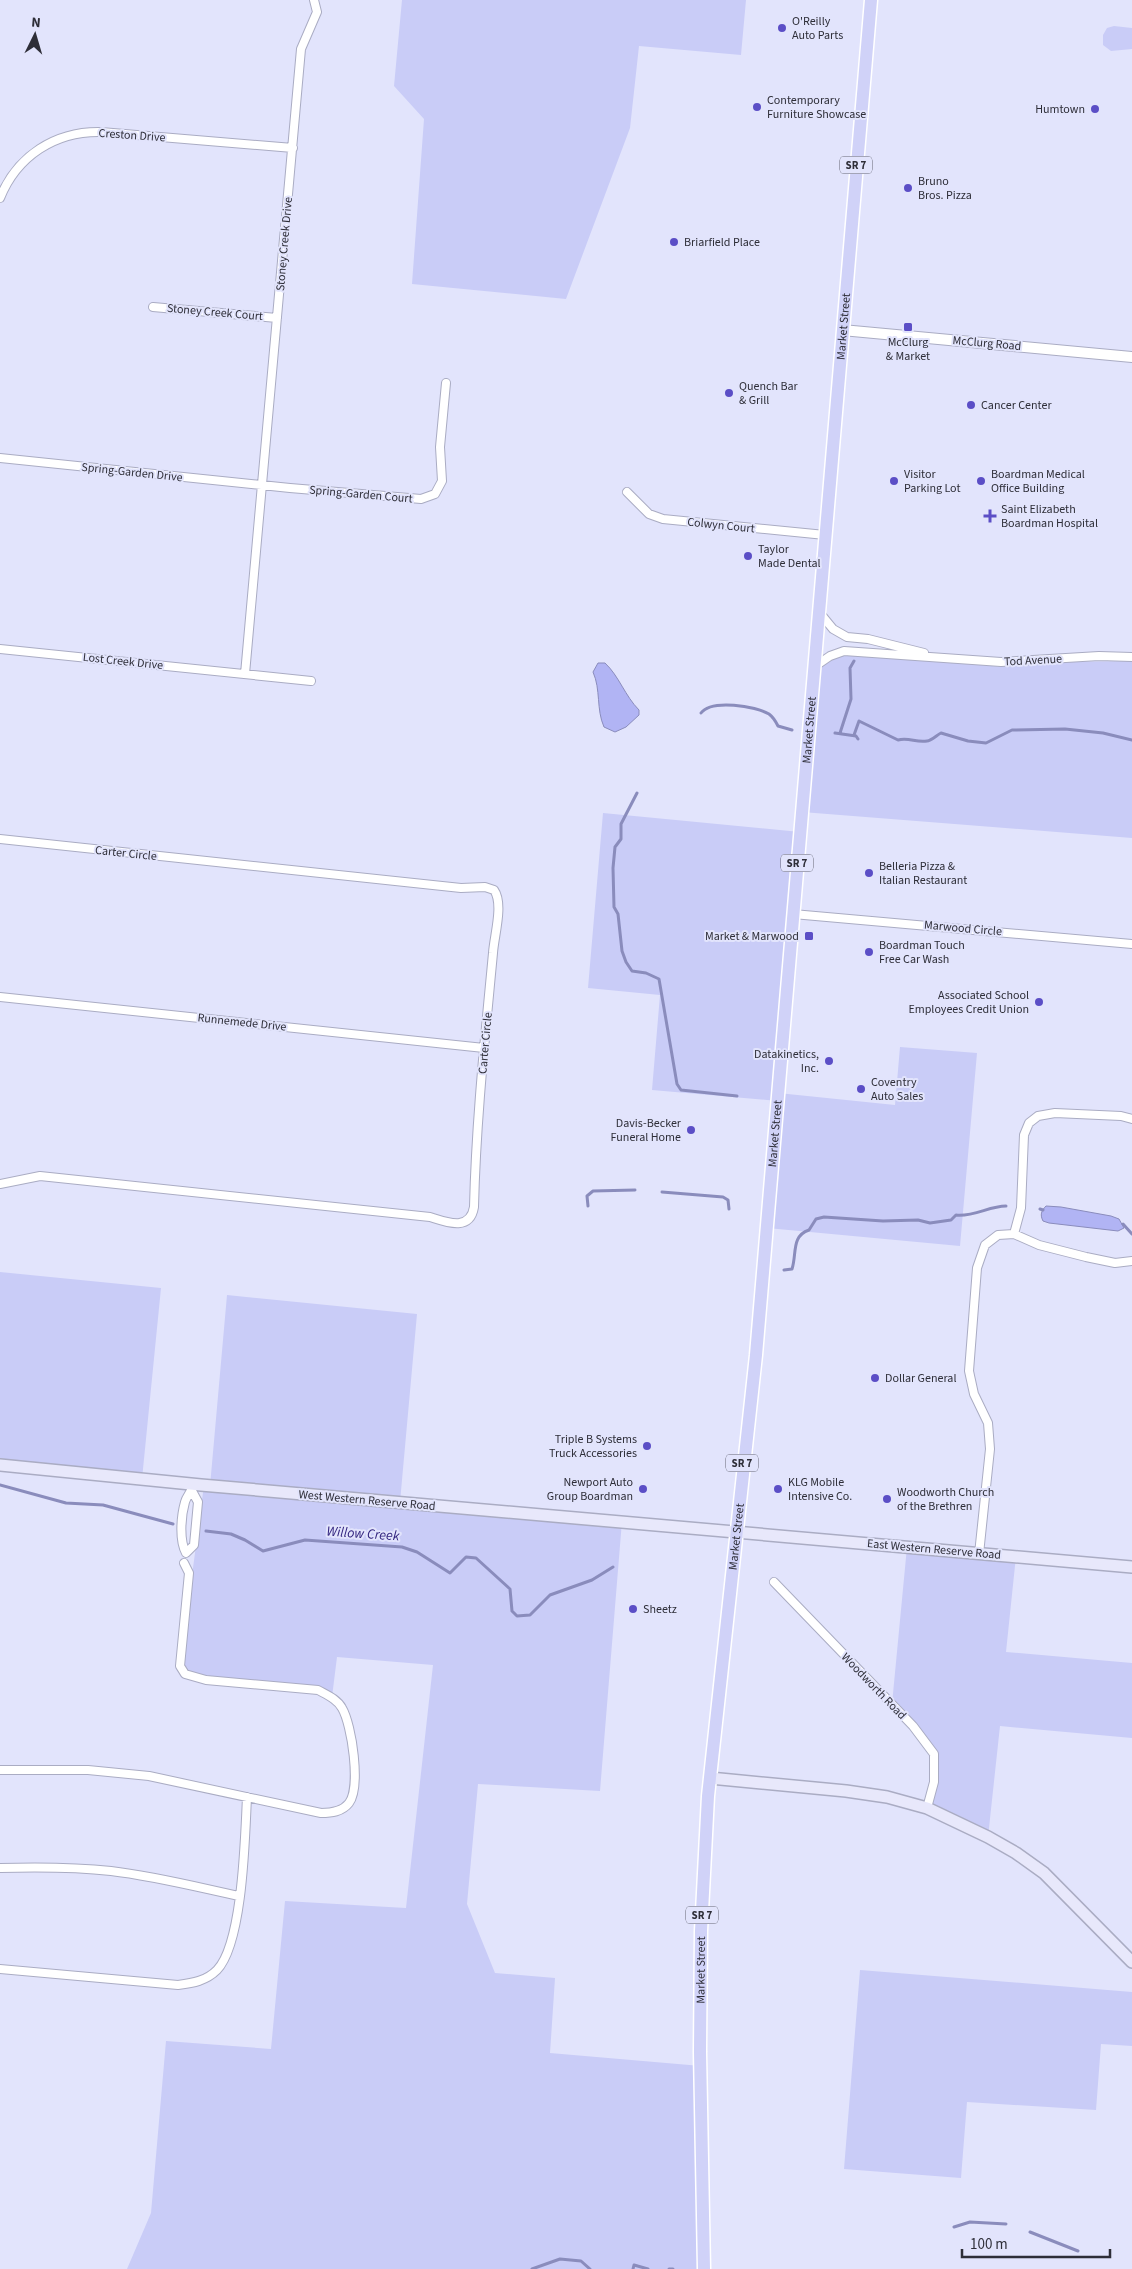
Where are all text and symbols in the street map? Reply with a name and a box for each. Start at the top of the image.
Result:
north arrow [10,10,60,60]
text: N [31,13,42,33]
place label: O'Reilly Auto Parts [792,13,843,44]
marker: O'Reilly Auto Parts [776,22,788,34]
place label: Contemporary Furniture Showcase [767,92,866,123]
marker: Contemporary Furniture Showcase [751,101,763,113]
place label: Humtown [1035,101,1085,118]
marker: Humtown [1089,103,1101,115]
street label: Creston Drive [98,125,166,146]
road number: SR 7 [840,156,872,174]
place label: Bruno Bros. Pizza [918,173,972,204]
marker: Bruno Bros. Pizza [902,182,914,194]
street label: Stoney Creek Drive [272,196,297,292]
place label: Briarfield Place [684,234,760,251]
marker: Briarfield Place [668,236,680,248]
street label: Market Street [832,292,855,361]
street label: Stoney Creek Court [166,300,264,325]
marker: McClurg & Market [902,321,914,333]
street label: McClurg Road [952,332,1022,355]
place label: McClurg & Market [886,334,930,365]
place label: Quench Bar & Grill [739,378,799,409]
marker: Quench Bar & Grill [723,387,735,399]
place label: Cancer Center [981,397,1052,414]
marker: Cancer Center [965,399,977,411]
street label: Spring-Garden Drive [81,459,183,486]
place label: Visitor Parking Lot [904,466,960,497]
place label: Boardman Medical Office Building [991,466,1085,497]
marker: Visitor Parking Lot [888,475,900,487]
marker: Boardman Medical Office Building [975,475,987,487]
street label: Spring-Garden Court [309,482,413,507]
place label: Saint Elizabeth Boardman Hospital [1001,501,1098,532]
marker: Saint Elizabeth Boardman Hospital [983,509,997,523]
street label: Colwyn Court [686,514,756,537]
place label: Taylor Made Dental [758,541,821,572]
marker: Taylor Made Dental [742,550,754,562]
street label: Lost Creek Drive [82,649,164,674]
street label: Tod Avenue [1004,650,1063,671]
street label: Market Street [798,696,821,764]
street label: Carter Circle [94,842,158,865]
road number: SR 7 [781,854,813,871]
place label: Belleria Pizza & Italian Restaurant [879,858,967,889]
marker: Belleria Pizza & Italian Restaurant [863,867,875,879]
street label: Marwood Circle [923,917,1003,940]
place label: Market & Marwood [705,928,799,945]
marker: Market & Marwood [803,930,815,942]
place label: Boardman Touch Free Car Wash [879,937,965,968]
marker: Boardman Touch Free Car Wash [863,946,875,958]
place label: Associated School Employees Credit Union [908,987,1029,1018]
marker: Associated School Employees Credit Union [1033,996,1045,1008]
street label: Runnemede Drive [197,1009,287,1036]
street label: Carter Circle [474,1011,497,1075]
place label: Datakinetics, Inc. [754,1046,819,1077]
marker: Datakinetics, Inc. [823,1055,835,1067]
place label: Coventry Auto Sales [871,1074,923,1105]
marker: Coventry Auto Sales [855,1083,867,1095]
street label: Market Street [764,1100,787,1168]
place label: Davis-Becker Funeral Home [611,1115,682,1146]
marker: Davis-Becker Funeral Home [685,1124,697,1136]
place label: Dollar General [885,1370,956,1387]
marker: Dollar General [869,1372,881,1384]
place label: Triple B Systems Truck Accessories [549,1431,637,1462]
marker: Triple B Systems Truck Accessories [641,1440,653,1452]
road number: SR 7 [726,1455,758,1472]
place label: Newport Auto Group Boardman [547,1474,633,1505]
place label: KLG Mobile Intensive Co. [788,1474,852,1505]
marker: Newport Auto Group Boardman [637,1483,649,1495]
marker: KLG Mobile Intensive Co. [772,1483,784,1495]
place label: Woodworth Church of the Brethren [897,1484,994,1515]
street label: West Western Reserve Road [298,1486,436,1515]
marker: Woodworth Church of the Brethren [881,1493,893,1505]
street label: Market Street [725,1503,749,1571]
water label: Willow Creek [326,1521,400,1547]
street label: East Western Reserve Road [866,1535,1002,1564]
place label: Sheetz [643,1601,677,1618]
marker: Sheetz [627,1603,639,1615]
street label: Woodworth Road [837,1649,910,1724]
road number: SR 7 [686,1906,718,1924]
street label: Market Street [692,1936,710,2004]
scale bar [962,2226,1110,2258]
text: 100 m [970,2234,1008,2255]

